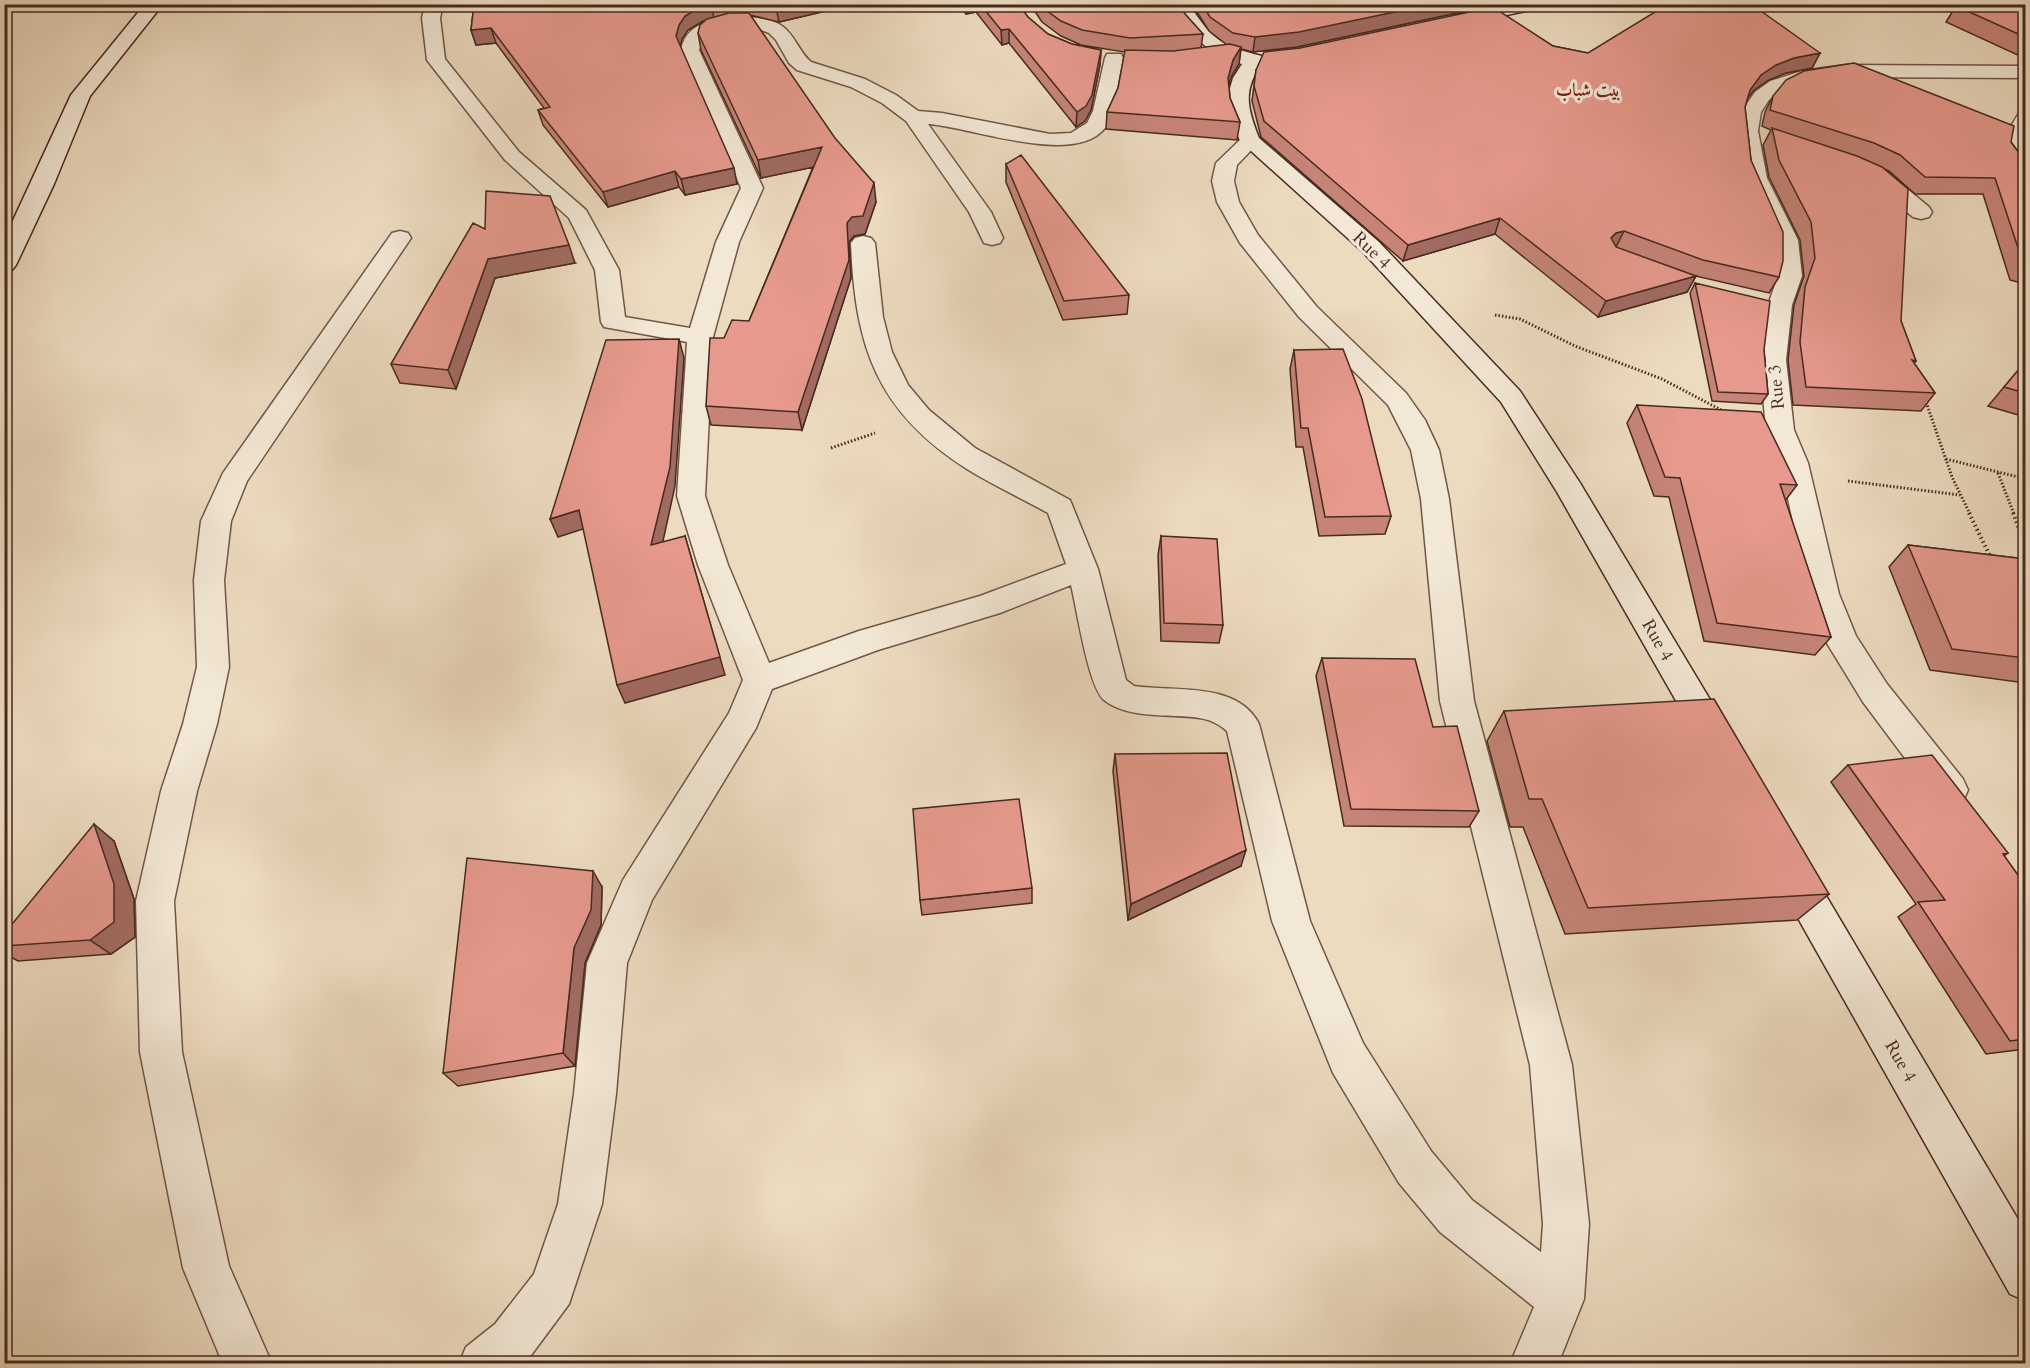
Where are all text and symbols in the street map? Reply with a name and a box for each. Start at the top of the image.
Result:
district label: بيت شباب [1556,78,1620,103]
street label: Rue 4 [1347,226,1396,275]
street label: Rue 3 [1762,364,1791,410]
street label: Rue 4 [1636,615,1680,666]
street label: Rue 4 [1879,1036,1923,1087]

